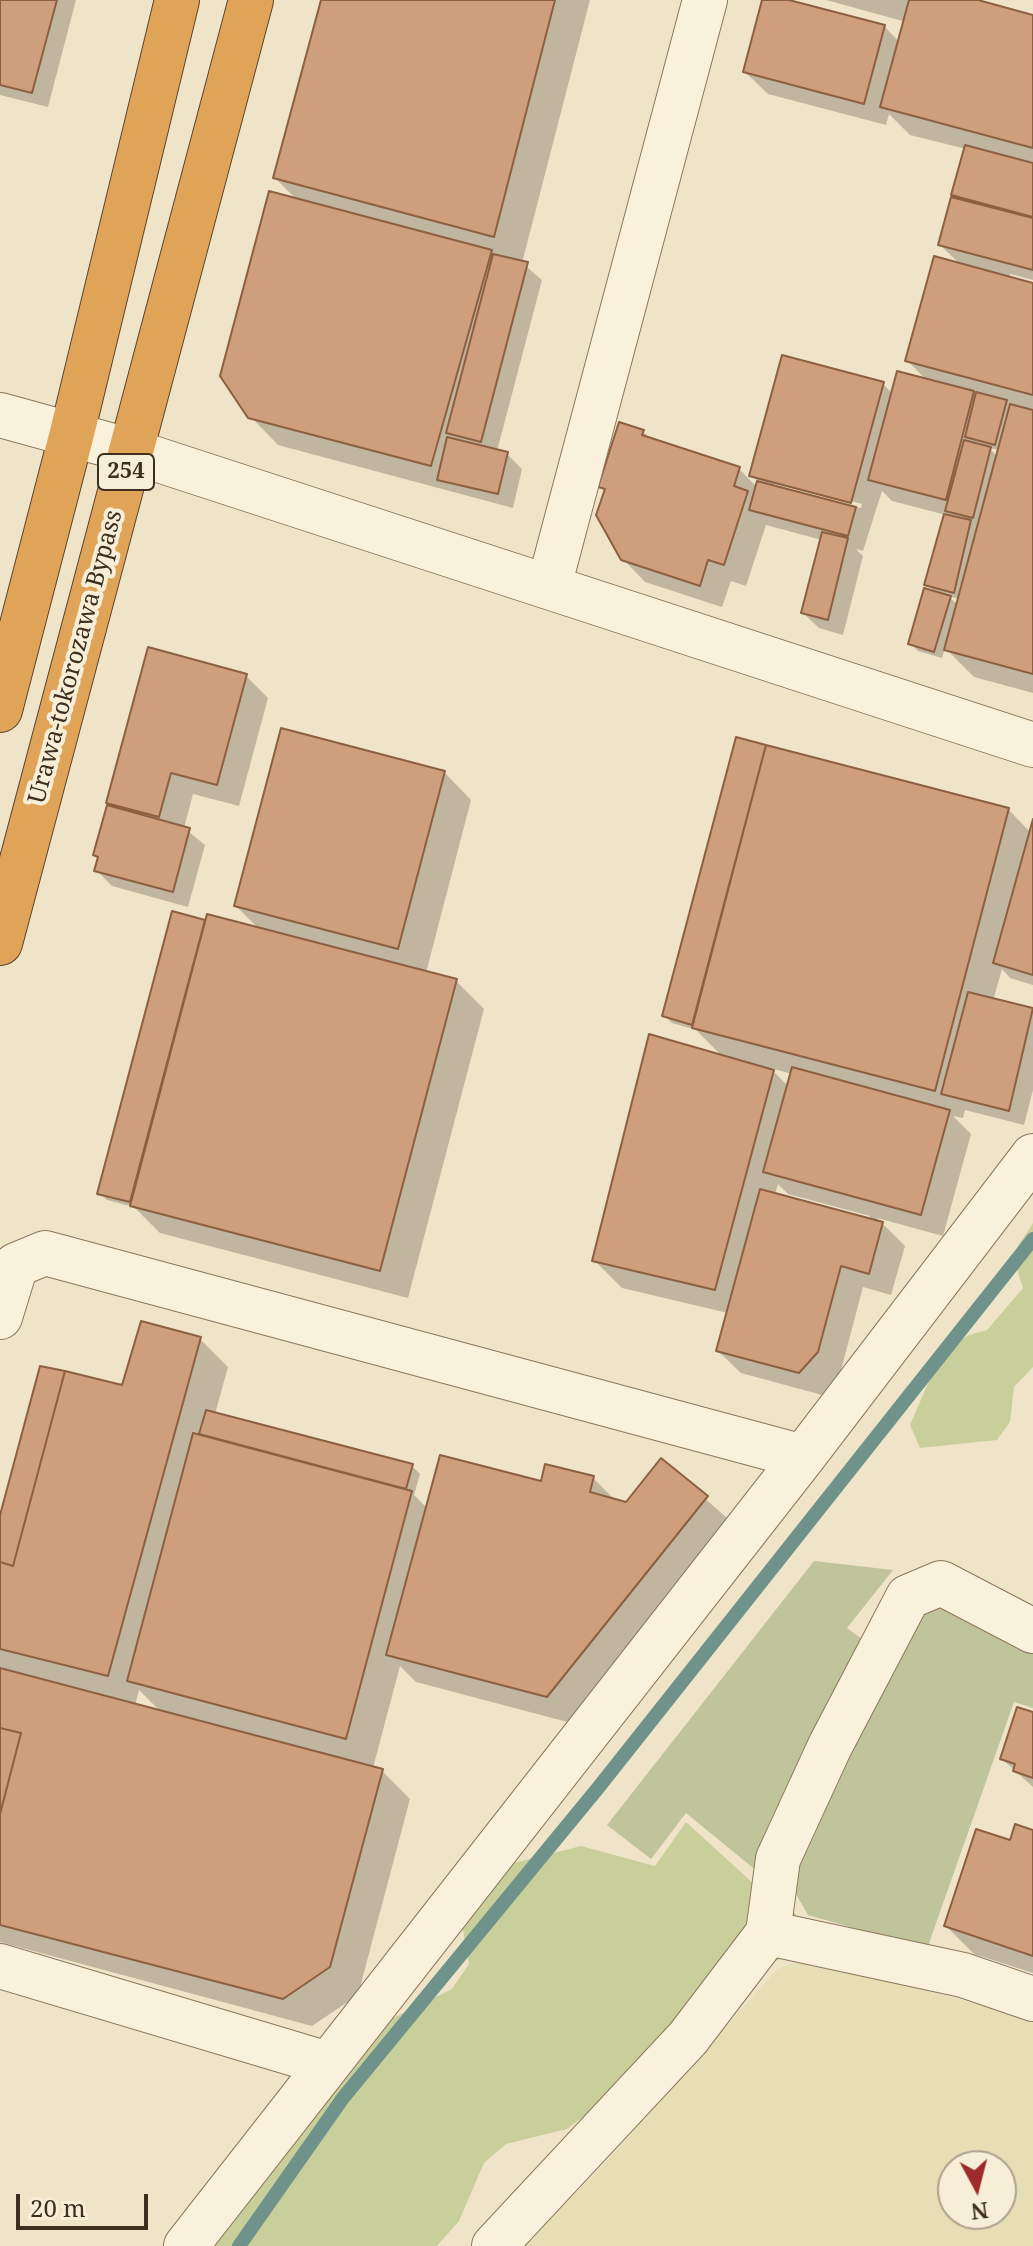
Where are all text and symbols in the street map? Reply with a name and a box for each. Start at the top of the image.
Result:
road number: 254 [98,454,154,490]
street label: Urawa-tokorozawa Bypass [23,507,129,807]
north arrow [937,2150,1017,2230]
scale bar [20,2178,152,2228]
text: 20 m [30,2191,86,2224]
text: N [969,2196,990,2228]

